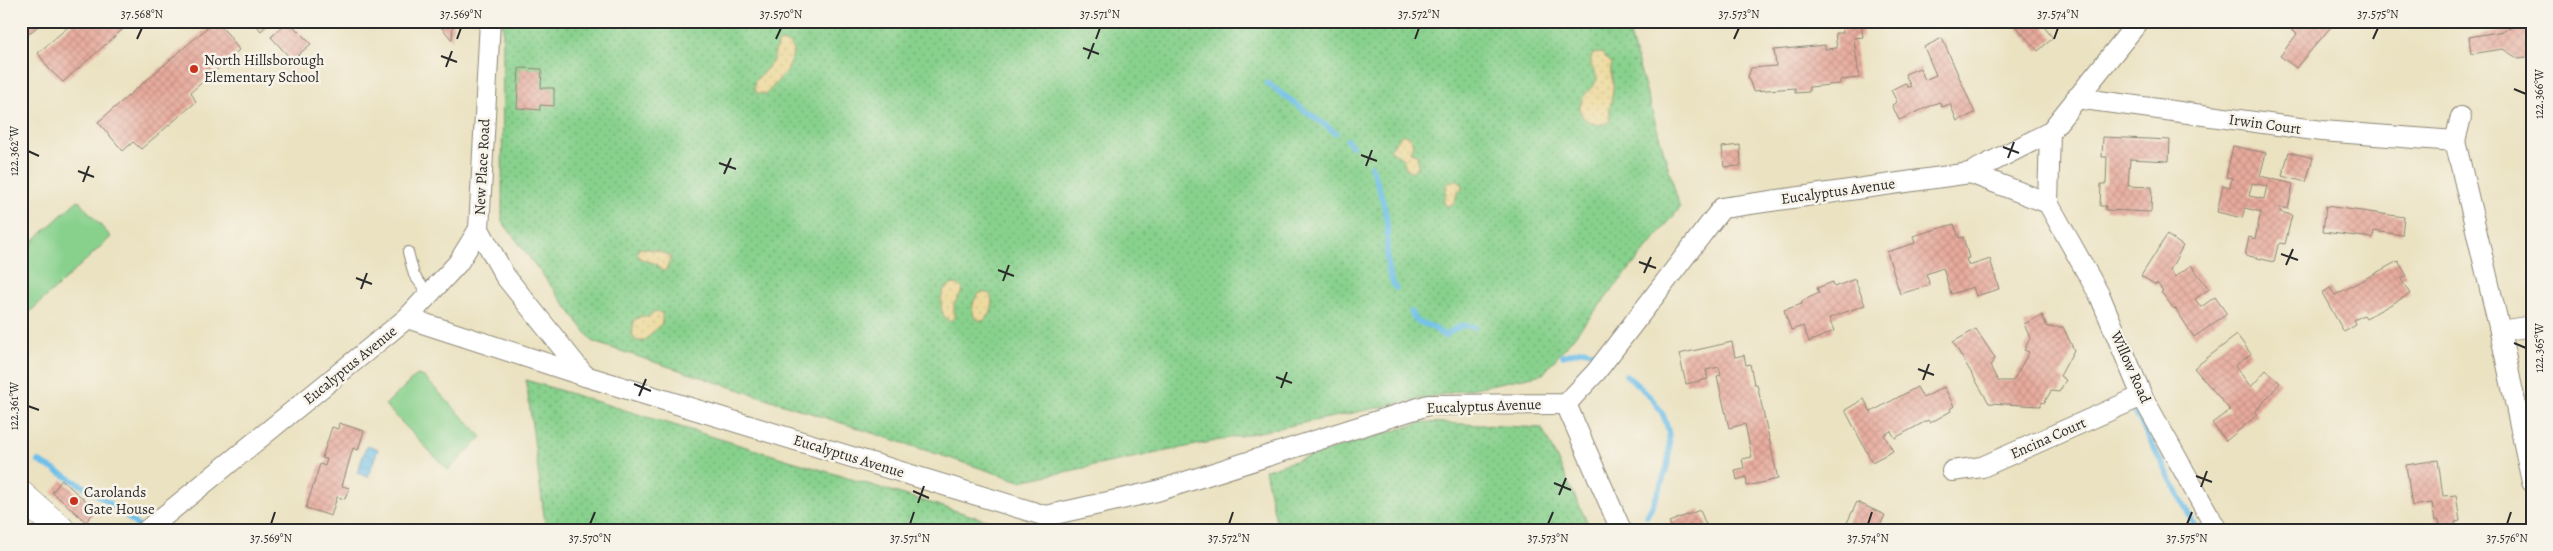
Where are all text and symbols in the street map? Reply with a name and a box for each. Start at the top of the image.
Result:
text: 37.568°N [121,6,164,22]
text: 37.569°N [440,6,482,22]
text: 37.570°N [760,6,803,22]
text: 37.571°N [1080,6,1120,22]
text: 37.572°N [1398,6,1440,22]
text: 37.573°N [1718,6,1760,22]
text: 37.574°N [2037,6,2079,22]
text: 37.575°N [2357,6,2399,22]
place label: North Hillsborough Elementary School [204,50,324,87]
marker: North Hillsborough Elementary School [188,63,200,75]
text: 122.366°W [2531,68,2547,119]
street label: Irwin Court [2228,109,2302,139]
street label: New Place Road [469,117,495,216]
text: 122.362°W [6,125,22,176]
street label: Eucalyptus Avenue [1780,173,1897,209]
street label: Eucalyptus Avenue [299,321,401,409]
text: 122.365°W [2531,322,2547,373]
street label: Willow Road [2106,327,2156,407]
text: 122.361°W [6,381,22,430]
street label: Eucalyptus Avenue [1426,394,1542,418]
street label: Encina Court [2007,412,2089,464]
street label: Eucalyptus Avenue [791,430,907,482]
place label: Carolands Gate House [84,482,155,519]
marker: Carolands Gate House [68,495,80,507]
text: 37.569°N [250,530,292,546]
text: 37.570°N [569,530,612,546]
text: 37.571°N [890,530,930,546]
text: 37.572°N [1208,530,1250,546]
text: 37.573°N [1527,530,1569,546]
text: 37.574°N [1847,530,1889,546]
text: 37.575°N [2166,530,2208,546]
text: 37.576°N [2486,530,2528,546]

